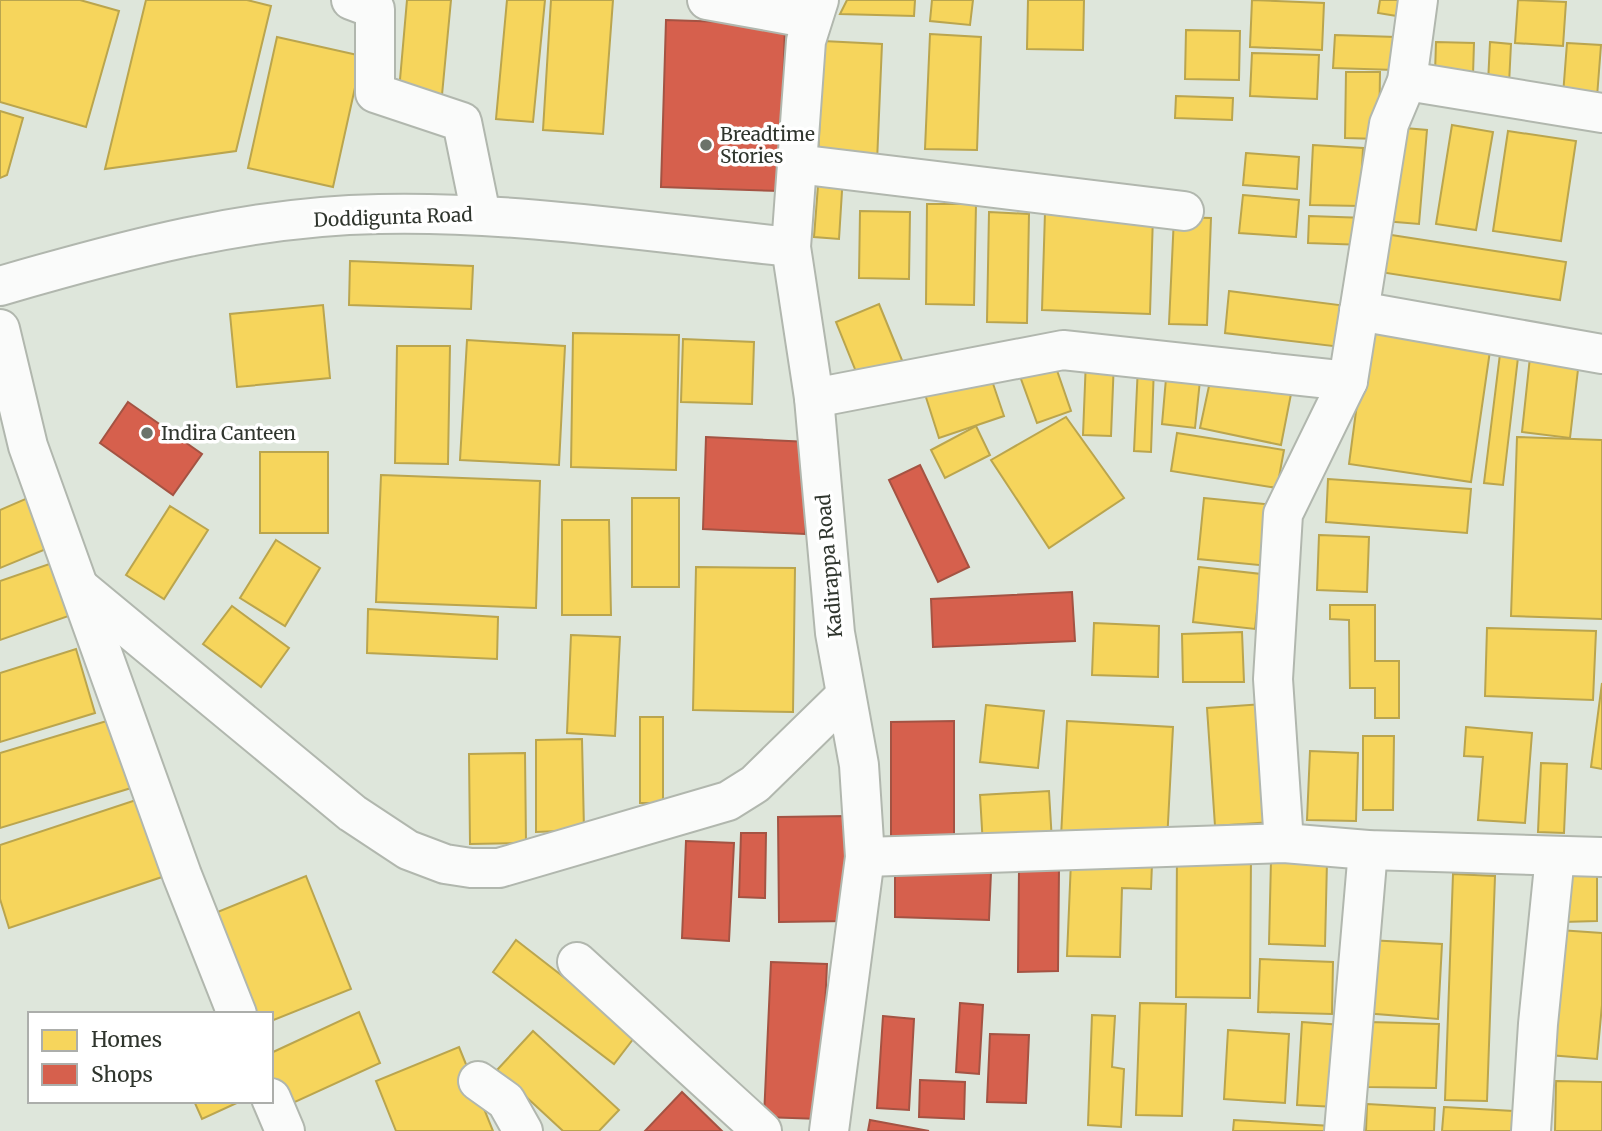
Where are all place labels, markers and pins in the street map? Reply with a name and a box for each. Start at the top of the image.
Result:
place label: Breadtime Stories [720,122,815,168]
marker: Breadtime Stories [698,137,714,153]
place label: Indira Canteen [161,421,296,445]
marker: Indira Canteen [139,425,155,441]

